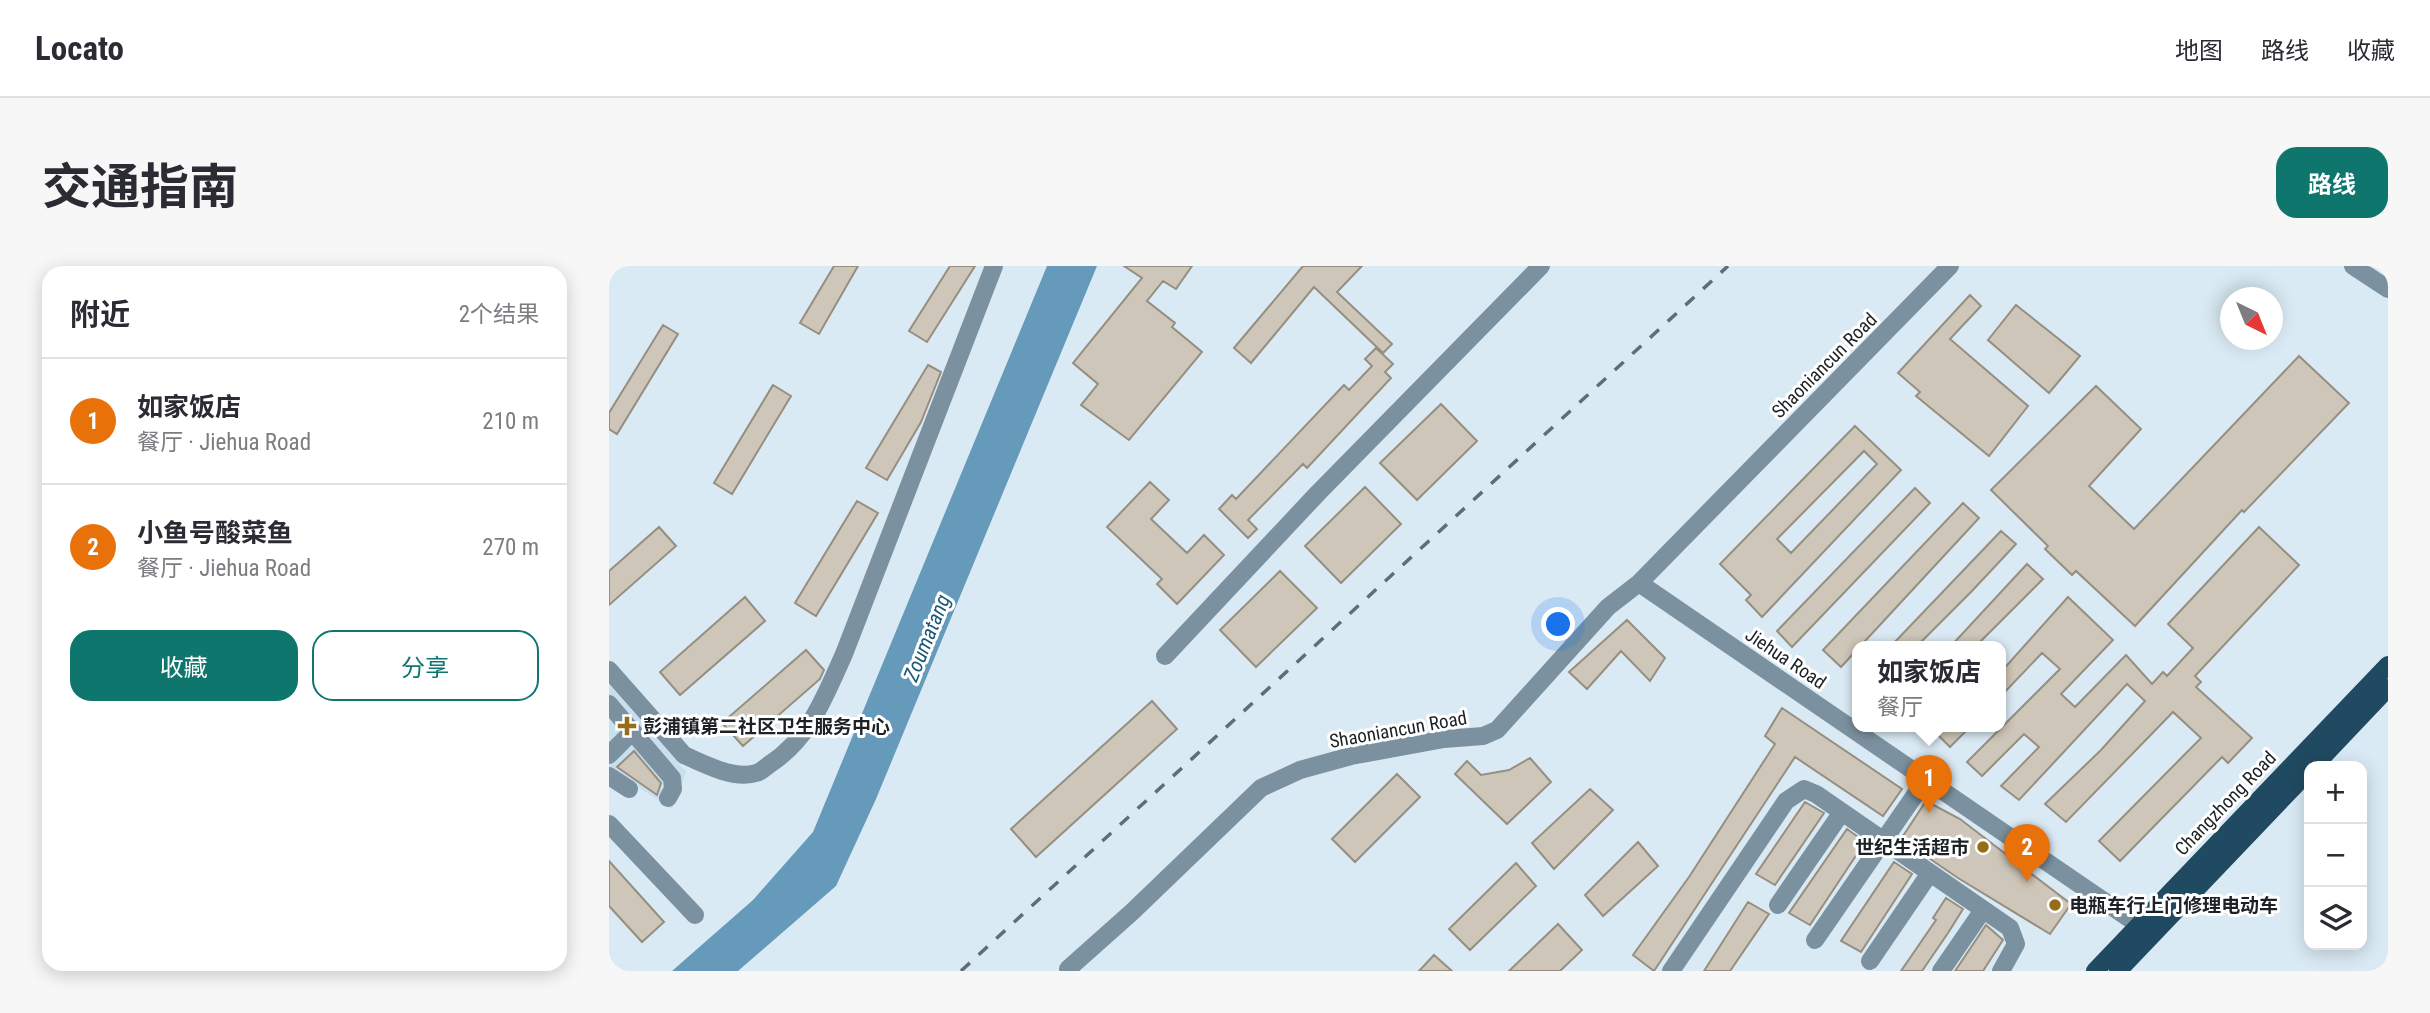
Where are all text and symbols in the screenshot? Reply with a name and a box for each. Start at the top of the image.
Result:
text: Locato [35,29,124,68]
text: 地图 [2175,37,2223,65]
text: 路线 [2261,37,2309,65]
text: 收藏 [2347,37,2395,65]
button: 路线 [2276,147,2388,218]
text: 交通指南 [42,159,238,216]
north arrow [2220,287,2283,350]
text: 附近 [70,297,130,332]
text: 2个结果 [459,301,539,328]
street label: Shaoniancun Road [1767,308,1882,423]
text: 如家饭店 [137,392,241,422]
text: 1 [87,408,99,435]
text: 210 m [482,408,539,435]
text: 餐厅 · Jiehua Road [137,429,311,456]
text: 小鱼号酸菜鱼 [137,518,293,548]
text: 2 [87,534,99,561]
text: 270 m [482,534,539,561]
text: 餐厅 · Jiehua Road [137,555,311,582]
water label: Zoumatang [898,591,955,686]
your location [1541,607,1575,641]
street label: Jiehua Road [1741,623,1830,694]
button: 收藏 [70,630,298,701]
button: 分享 [312,630,539,701]
popup [1852,641,2006,732]
text: 如家饭店 [1877,657,1981,687]
text: 餐厅 [1877,694,1923,721]
street label: Shaoniancun Road [1328,706,1469,753]
place label: 彭浦镇第二社区卫生服务中心 [643,715,890,738]
marker: 彭浦镇第二社区卫生服务中心 [617,716,637,736]
street label: Changzhong Road [2170,747,2281,860]
pin: 1 [1906,755,1952,813]
map controls [2304,761,2367,950]
button: + [2304,761,2367,824]
pin: 2 [2004,824,2050,882]
button: − [2304,824,2367,887]
place label: 世纪生活超市 [1855,836,1969,859]
marker: 世纪生活超市 [1975,839,1991,855]
button: layers [2304,887,2367,950]
place label: 电瓶车行上门修理电动车 [2069,894,2278,917]
marker: 电瓶车行上门修理电动车 [2047,897,2063,913]

